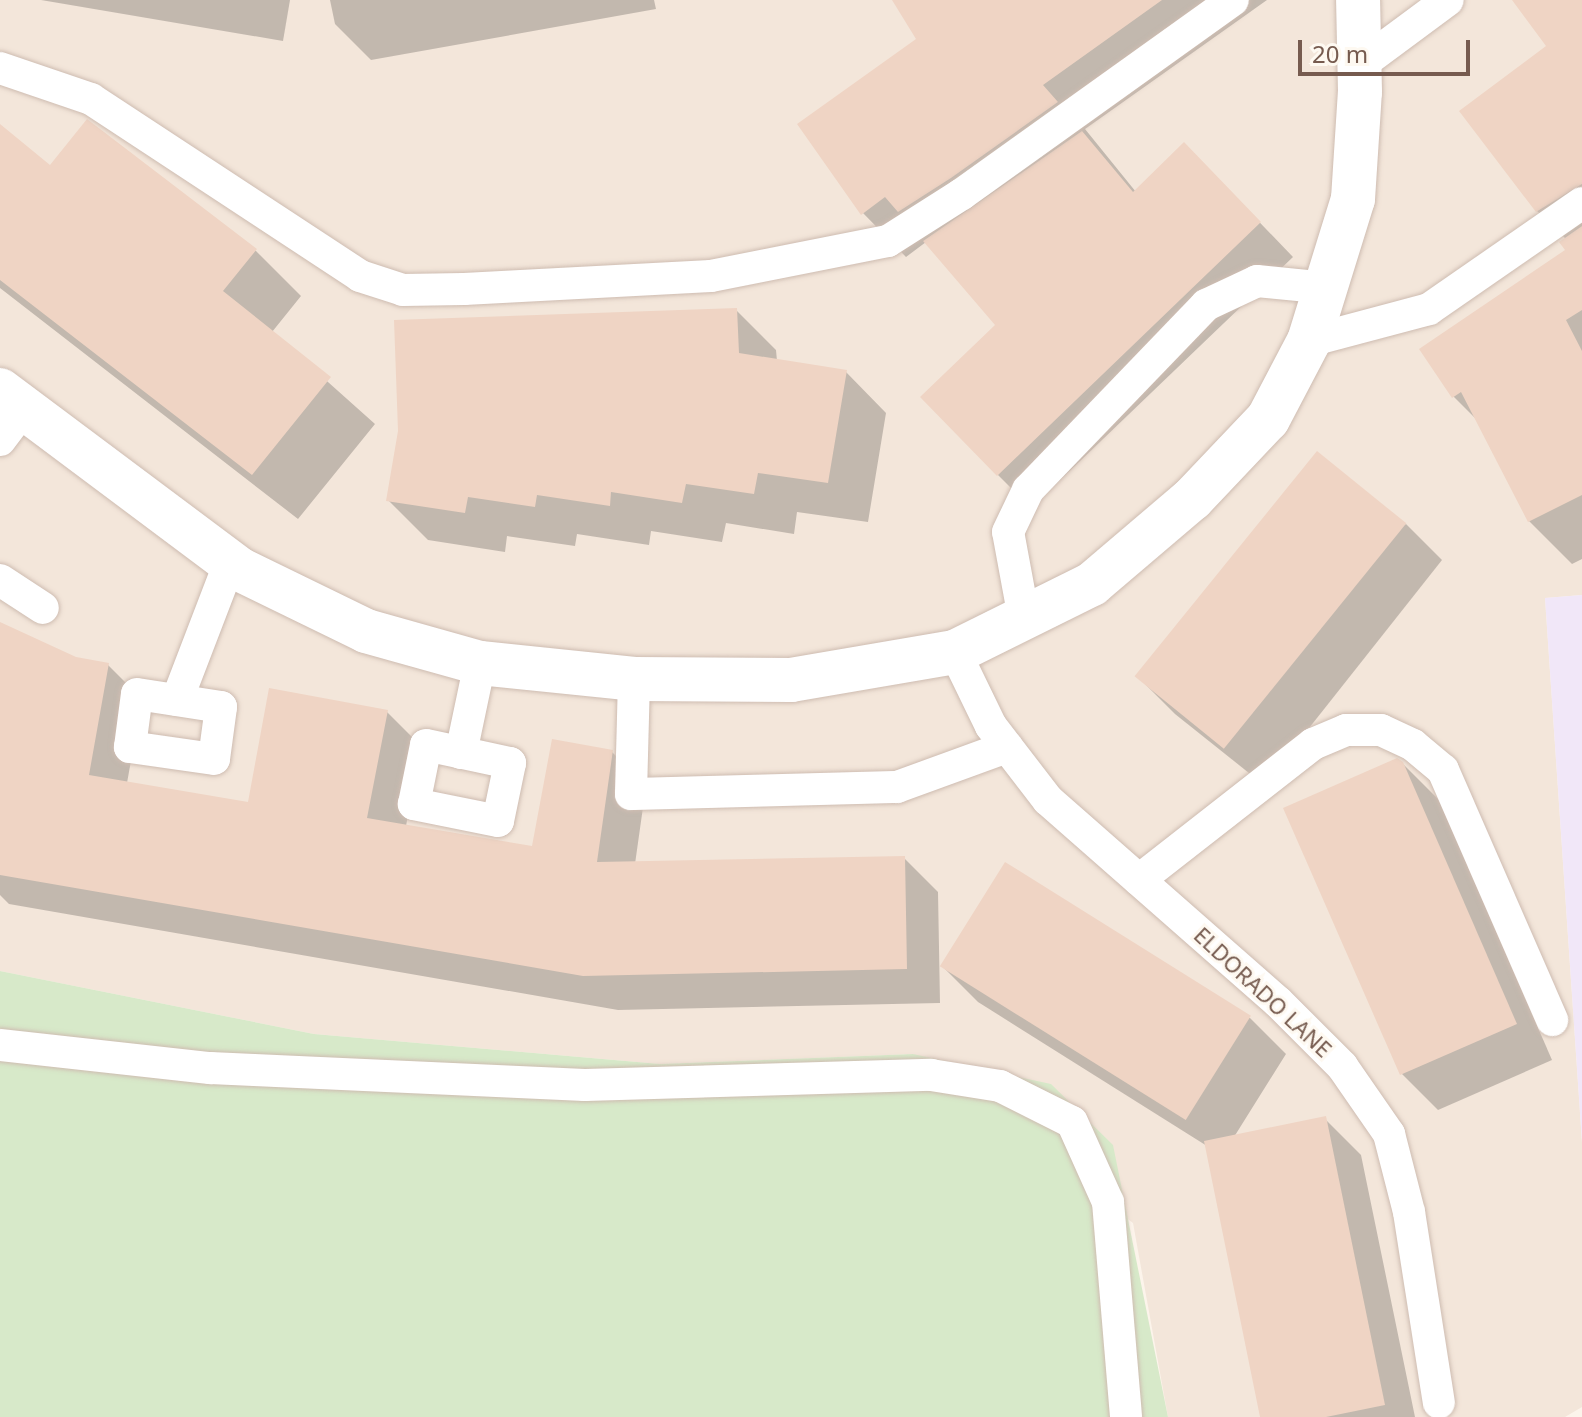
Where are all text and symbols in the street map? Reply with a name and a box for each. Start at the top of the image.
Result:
scale bar [1302,24,1474,74]
text: 20 m [1312,37,1368,70]
street label: ELDORADO LANE [1189,922,1337,1062]

